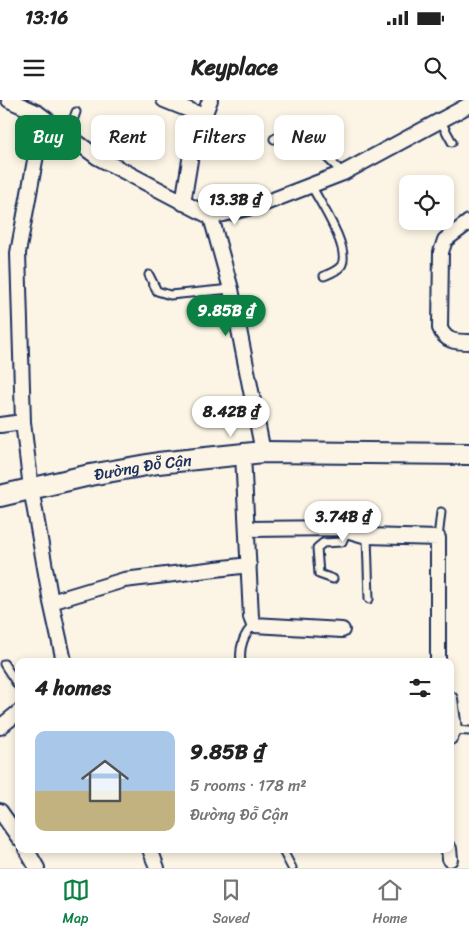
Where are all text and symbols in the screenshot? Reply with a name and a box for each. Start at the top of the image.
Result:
text: 13:16 [25,1,68,34]
text: Keyplace [191,48,278,87]
icon: menu [20,54,48,82]
icon: search [421,54,449,82]
chip: Buy [15,115,81,160]
chip: Rent [91,115,165,160]
chip: Filters [175,115,264,160]
chip: New [274,115,344,160]
map controls [399,175,454,230]
button: locate [399,175,454,230]
pin: 13.3B ₫ [189,184,281,226]
text: 13.3B ₫ [209,185,261,214]
pin: 9.85B ₫ [180,294,272,337]
text: 9.85B ₫ [198,296,254,325]
pin: 8.42B ₫ [185,396,277,438]
text: 8.42B ₫ [203,397,259,426]
street label: Đường Đỗ Cận [92,445,193,489]
pin: 3.74B ₫ [297,500,389,543]
text: 3.74B ₫ [315,502,371,531]
text: 4 homes [35,669,111,707]
icon: filters [406,674,434,702]
text: 9.85B ₫ [190,733,265,771]
icon: home [75,751,135,811]
text: 5 rooms · 178 m² [190,771,307,800]
text: Đường Đỗ Cận [190,800,288,829]
tab: Map [62,876,90,931]
tab: Saved [213,876,249,931]
tab: Home [372,876,407,931]

